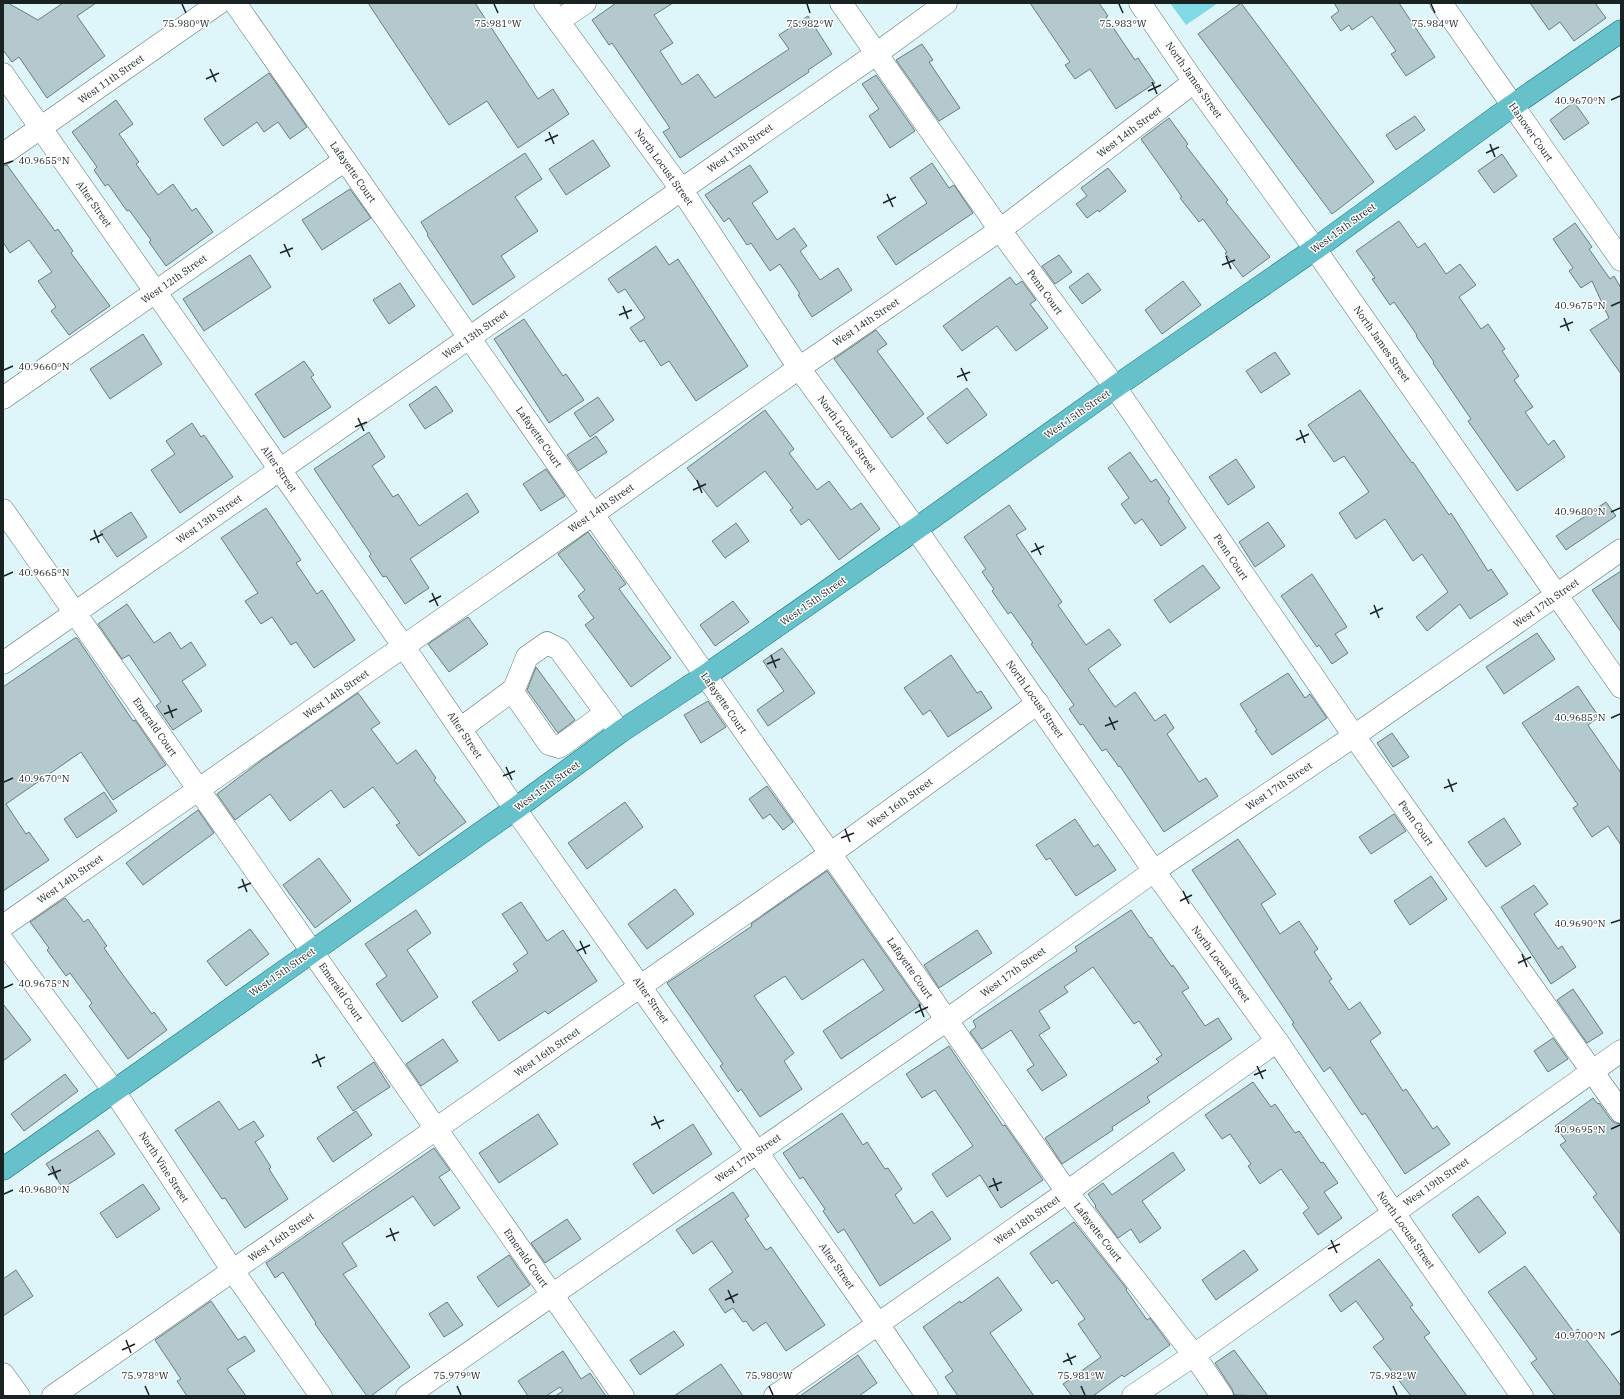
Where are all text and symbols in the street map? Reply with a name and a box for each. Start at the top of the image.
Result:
text: 75.980°W [162,17,210,30]
text: 75.981°W [474,17,522,30]
text: 75.982°W [786,17,834,30]
text: 75.983°W [1099,17,1147,30]
text: 75.984°W [1411,17,1459,30]
street label: North James Street [1163,39,1225,121]
street label: West 11th Street [76,51,147,107]
text: 40.9670°N [1554,94,1606,107]
street label: Hanover Court [1506,100,1556,164]
street label: West 14th Street [1094,103,1164,160]
street label: West 13th Street [705,120,776,176]
street label: North Locust Street [632,126,697,208]
street label: Lafayette Court [327,139,379,205]
text: 40.9655°N [18,154,70,167]
street label: Alter Street [73,178,115,230]
street label: West 15th Street [1308,200,1379,256]
street label: West 12th Street [139,251,210,307]
street label: Penn Court [1024,267,1066,318]
street label: West 14th Street [830,295,902,349]
text: 40.9675°N [1554,299,1606,312]
street label: North James Street [1351,303,1413,385]
street label: West 13th Street [440,306,511,362]
text: 40.9660°N [18,360,70,373]
street label: West 15th Street [1042,386,1113,442]
street label: North Locust Street [815,393,880,475]
street label: Lafayette Court [513,404,565,470]
street label: Alter Street [258,443,300,495]
street label: West 14th Street [566,480,637,536]
street label: West 13th Street [174,491,245,547]
text: 40.9680°N [1554,505,1606,518]
street label: Penn Court [1211,531,1251,583]
text: 40.9665°N [18,566,70,579]
street label: West 15th Street [778,573,849,629]
street label: West 17th Street [1511,575,1582,631]
street label: North Locust Street [1003,658,1067,741]
street label: West 14th Street [301,666,372,722]
street label: Lafayette Court [698,670,750,736]
street label: Emerald Court [130,695,180,759]
street label: Alter Street [445,709,486,761]
text: 40.9685°N [1554,711,1606,724]
street label: West 15th Street [512,758,583,814]
street label: West 17th Street [1243,759,1315,813]
text: 40.9670°N [18,772,70,785]
street label: West 16th Street [865,775,936,831]
street label: Penn Court [1396,798,1437,849]
street label: West 14th Street [35,851,106,907]
text: 40.9690°N [1554,917,1606,930]
street label: North Locust Street [1189,923,1254,1005]
street label: Lafayette Court [884,935,936,1001]
street label: West 15th Street [247,944,318,1000]
street label: West 17th Street [978,944,1049,1000]
street label: Emerald Court [316,960,366,1024]
street label: Alter Street [630,974,672,1026]
text: 40.9675°N [18,977,70,990]
street label: West 16th Street [512,1024,583,1080]
text: 40.9695°N [1554,1123,1606,1136]
street label: North Vine Street [136,1129,192,1205]
street label: West 17th Street [713,1130,784,1186]
street label: West 19th Street [1401,1154,1472,1210]
text: 40.9680°N [18,1183,70,1196]
street label: North Locust Street [1374,1189,1438,1272]
street label: West 18th Street [992,1192,1063,1248]
street label: Lafayette Court [1071,1200,1125,1265]
street label: West 16th Street [246,1209,317,1265]
street label: Emerald Court [501,1226,551,1290]
street label: Alter Street [816,1240,858,1292]
text: 40.9700°N [1554,1329,1606,1342]
text: 75.978°W [121,1369,169,1382]
text: 75.979°W [433,1369,481,1382]
text: 75.980°W [745,1369,793,1382]
text: 75.981°W [1057,1369,1105,1382]
text: 75.982°W [1369,1369,1417,1382]

